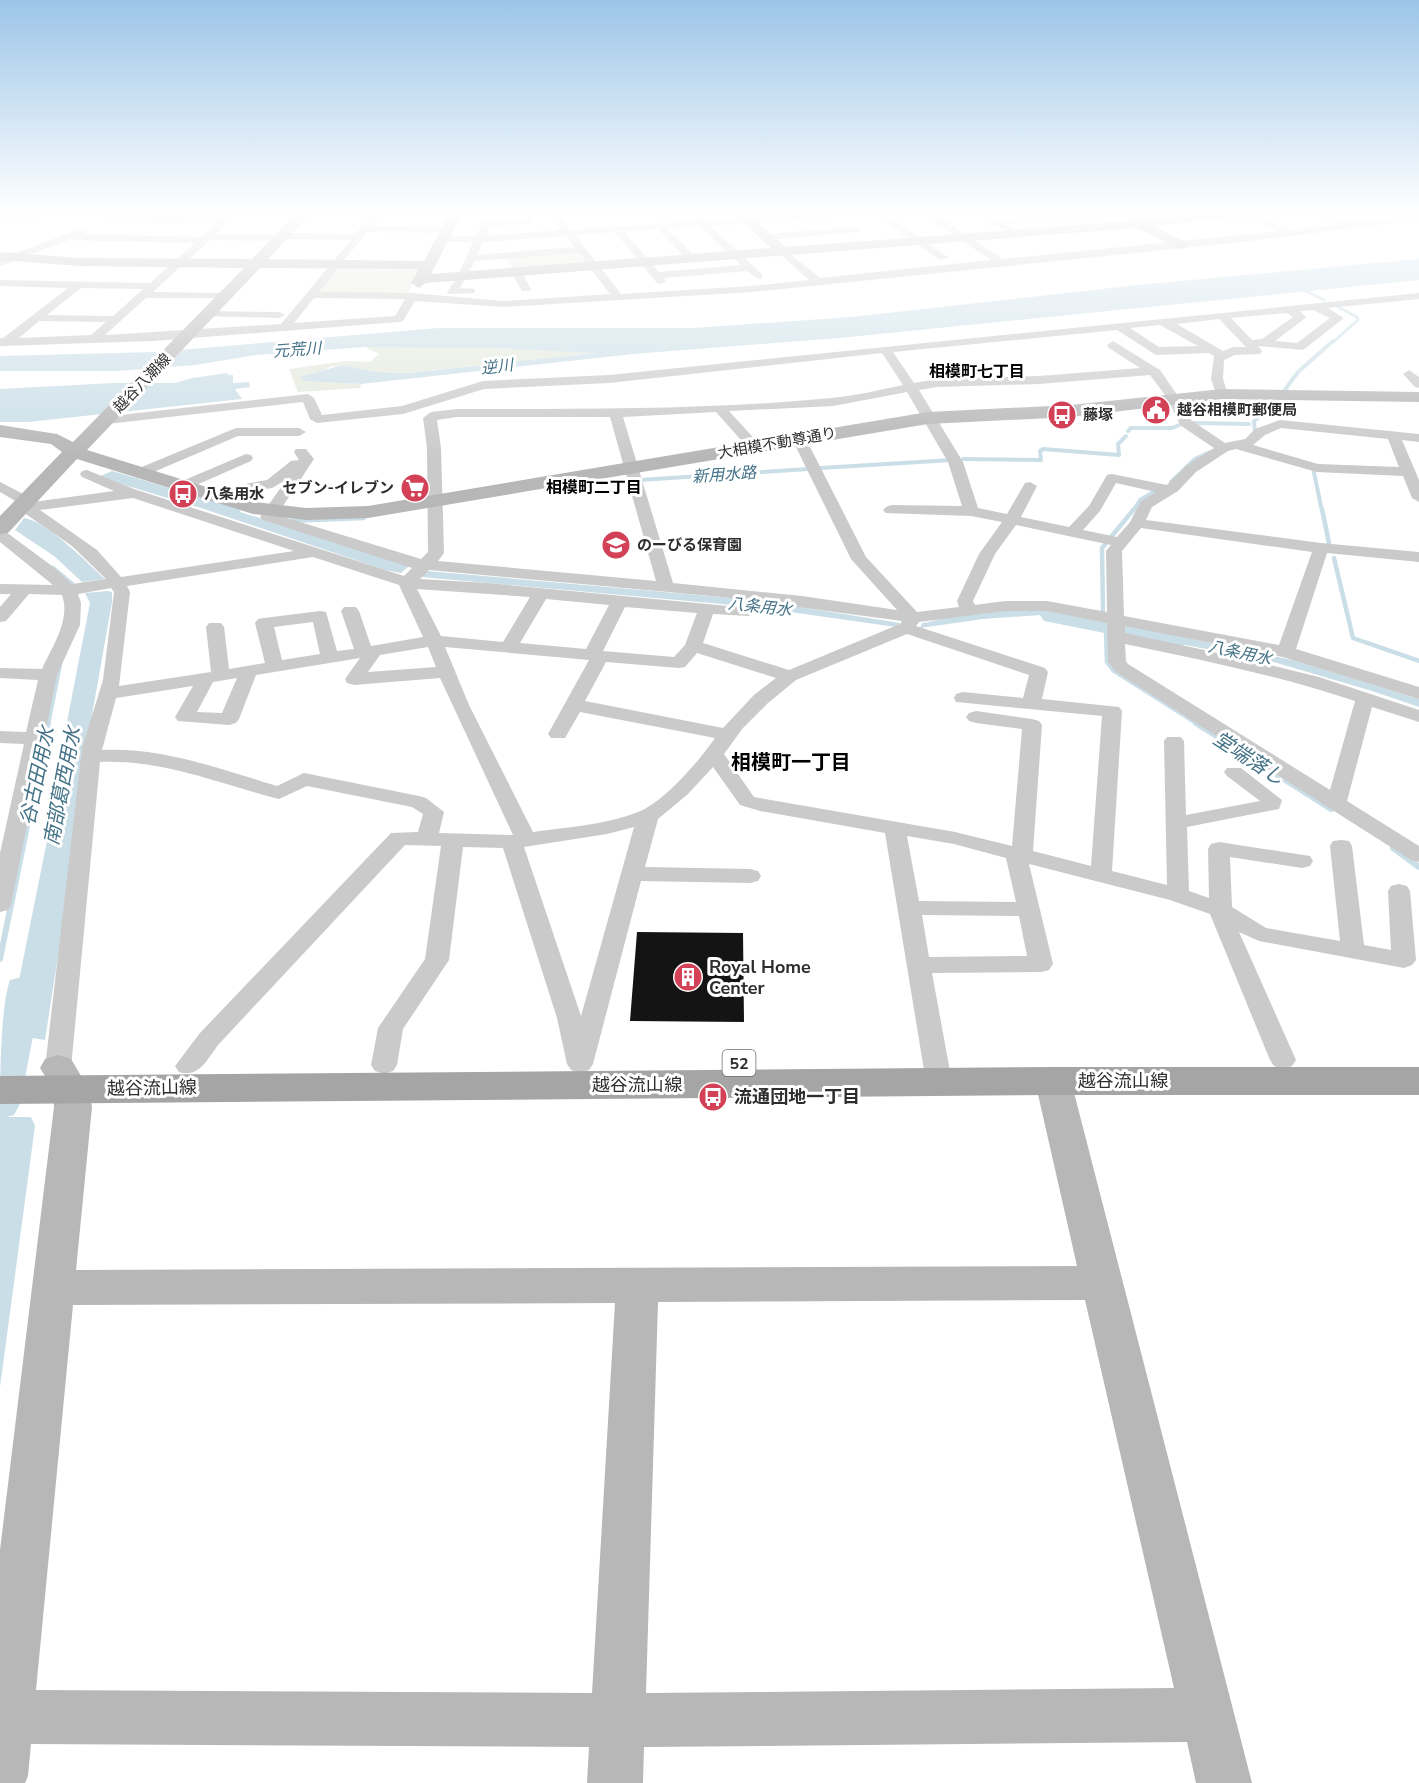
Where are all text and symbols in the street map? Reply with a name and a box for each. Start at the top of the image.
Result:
water label: 元荒川 [272,337,324,363]
street label: 越谷八潮線 [108,349,175,418]
water label: 逆川 [480,354,516,380]
district label: 相模町七丁目 [929,361,1025,383]
public building icon: 越谷相模町郵便局 [1140,394,1172,426]
bus stop icon: 藤塚 [1046,399,1078,431]
place label: 越谷相模町郵便局 [1177,400,1297,420]
place label: 藤塚 [1083,405,1113,425]
street label: 大相模不動尊通り [716,423,838,463]
water label: 新用水路 [691,462,759,488]
supermarket icon: セブン-イレブン [399,472,431,504]
district label: 相模町二丁目 [546,477,642,499]
bus stop icon: 八条用水 [167,478,199,510]
place label: セブン-イレブン [282,478,394,498]
place label: 八条用水 [204,484,264,504]
school or university icon: のーびる保育園 [600,529,632,561]
place label: のーびる保育園 [637,535,742,555]
water label: 八条用水 [727,593,795,621]
water label: 八条用水 [1206,636,1275,671]
water label: 谷古田用水 [14,722,62,828]
water label: 南部葛西用水 [38,723,88,848]
water label: 堂端落し [1208,725,1290,792]
district label: 相模町一丁目 [731,749,851,776]
place label: Royal Home Center [709,955,811,1000]
building icon: Royal Home Center [672,961,704,993]
road number: 52 [722,1050,756,1076]
street label: 越谷流山線 [1078,1069,1168,1093]
street label: 越谷流山線 [592,1073,682,1097]
street label: 越谷流山線 [107,1075,197,1101]
bus stop icon: 流通団地一丁目 [697,1081,729,1113]
place label: 流通団地一丁目 [734,1085,860,1109]

